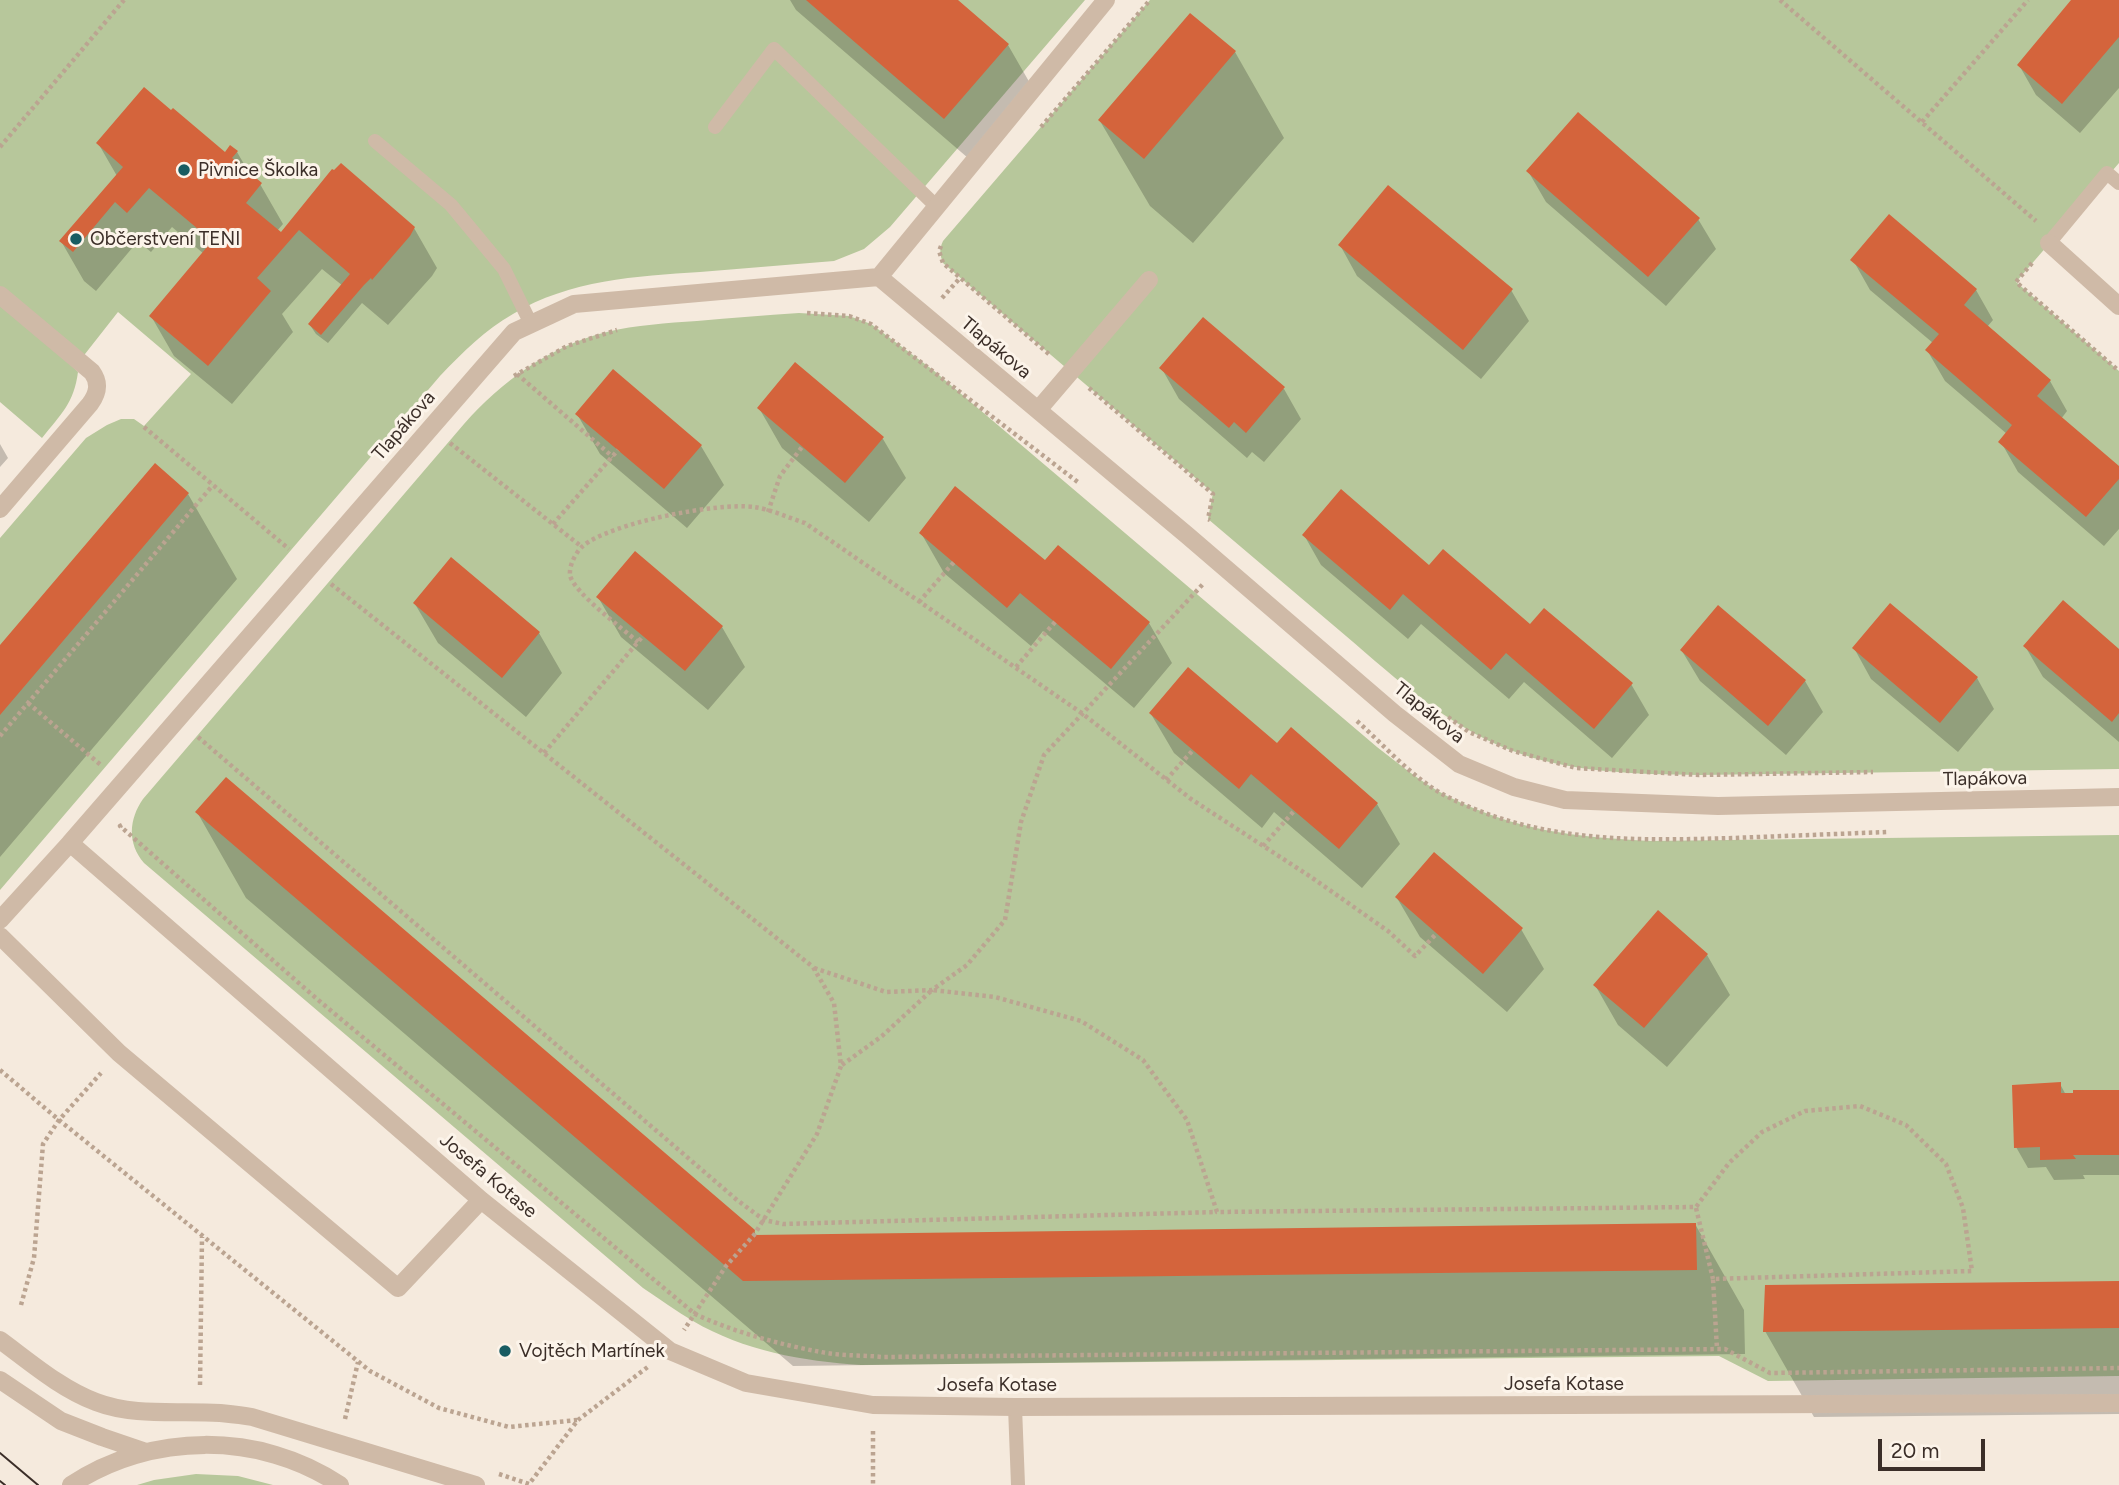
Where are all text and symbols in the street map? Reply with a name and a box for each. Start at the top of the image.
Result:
place label: Pivnice Školka [198,159,318,181]
marker: Pivnice Školka [176,162,192,178]
place label: Občerstvení TENI [90,228,240,250]
marker: Občerstvení TENI [68,231,84,247]
street label: Tlapákova [956,312,1036,384]
street label: Tlapákova [368,387,440,465]
street label: Tlapákova [1389,678,1469,748]
street label: Tlapákova [1943,767,2027,791]
street label: Josefa Kotase [435,1129,541,1223]
place label: Vojtěch Martínek [519,1340,665,1362]
marker: Vojtěch Martínek [497,1343,513,1359]
street label: Josefa Kotase [1504,1373,1624,1395]
street label: Josefa Kotase [937,1374,1057,1396]
scale bar [1881,1426,1988,1470]
text: 20 m [1891,1438,1939,1463]

